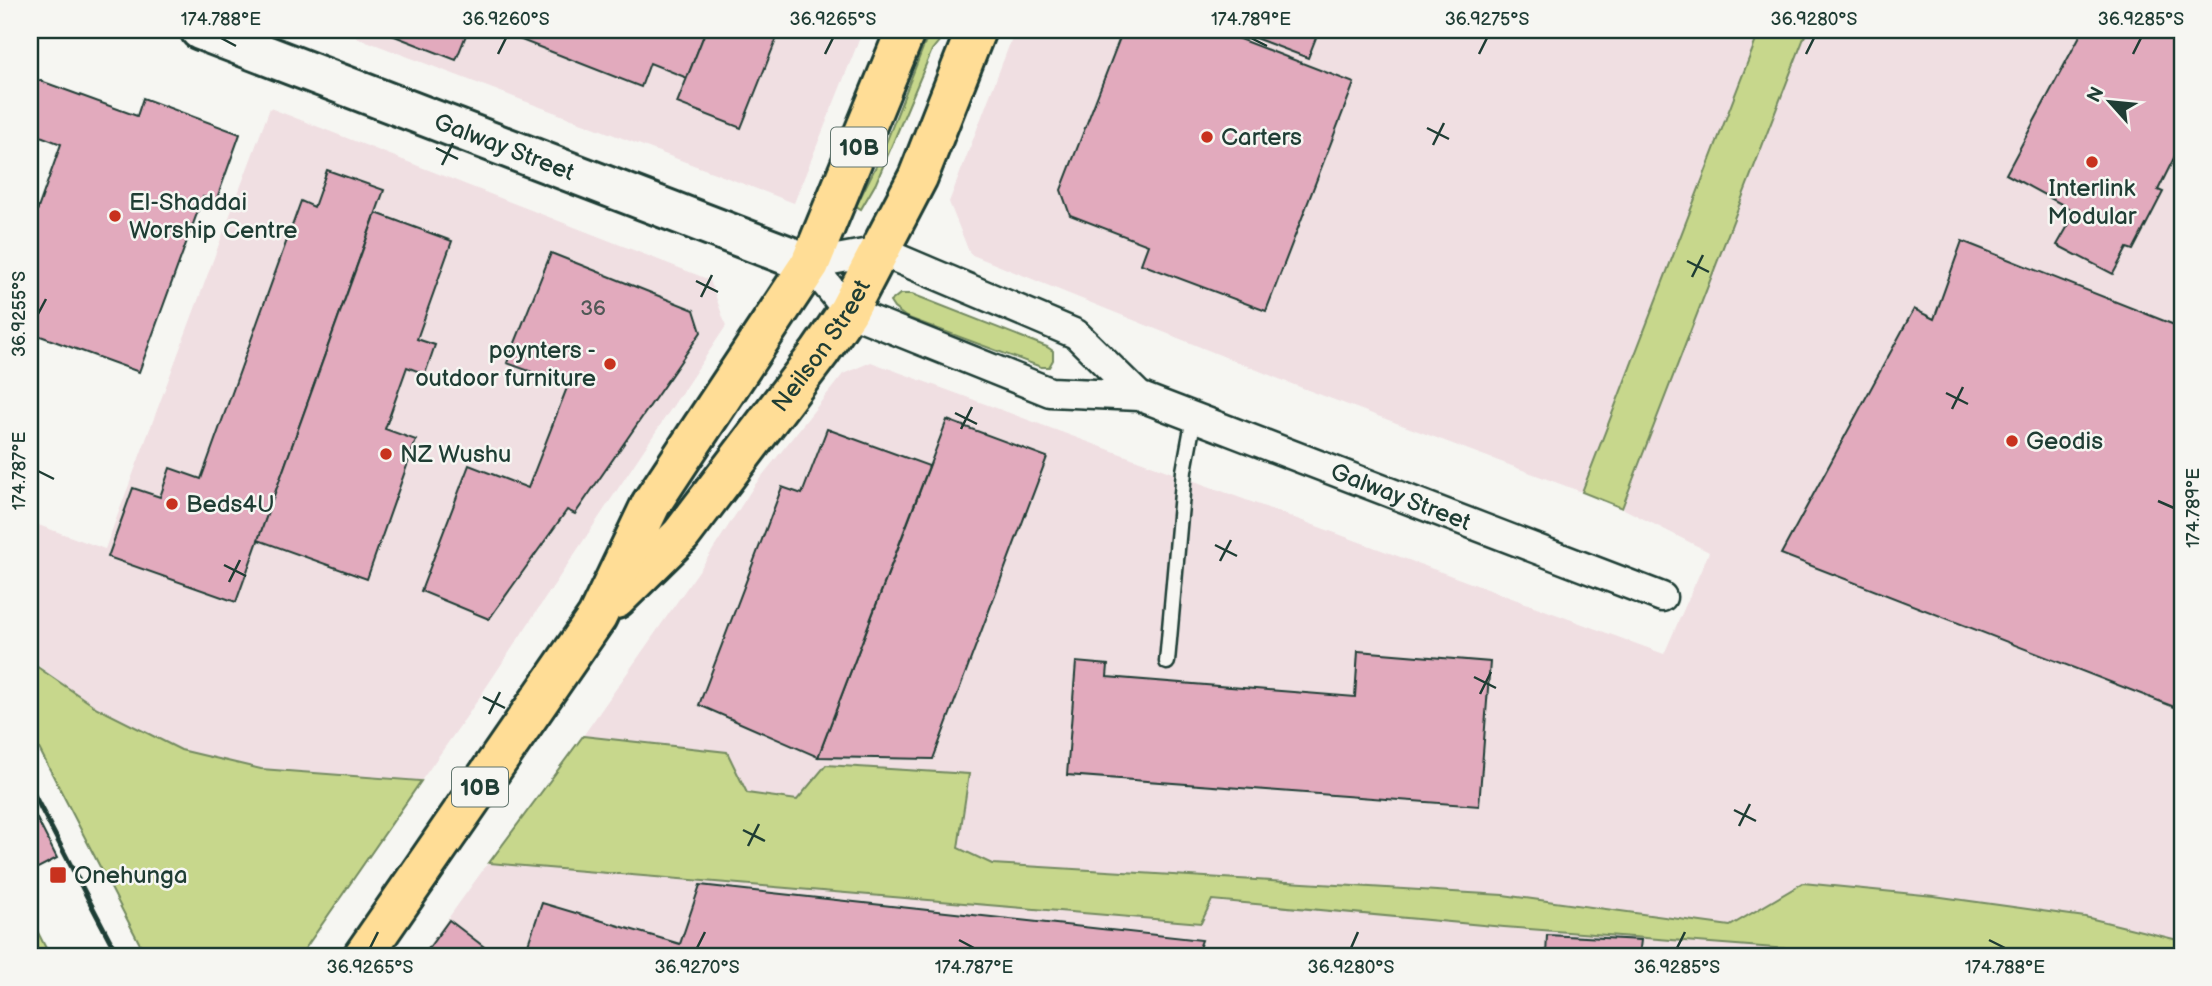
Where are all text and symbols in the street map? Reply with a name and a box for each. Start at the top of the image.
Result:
text: 174.788°E [181,9,261,30]
text: 36.9260°S [462,9,550,30]
text: 36.9265°S [790,9,877,30]
text: 174.789°E [1211,9,1291,30]
text: 36.9275°S [1445,9,1529,30]
text: 36.9280°S [1771,9,1858,30]
text: 36.9285°S [2098,9,2184,30]
north arrow [2076,66,2146,136]
text: N [2083,83,2110,107]
street label: Galway Street [430,107,579,187]
place label: Carters [1221,123,1302,152]
road number: 10B [831,128,887,166]
marker: Carters [1199,129,1215,145]
marker: Interlink Modular [2084,154,2100,170]
place label: Interlink Modular [2048,174,2137,231]
place label: El-Shaddai Worship Centre [129,188,298,245]
marker: El-Shaddai Worship Centre [107,208,123,224]
text: 36.9255°S [9,271,30,357]
street label: Neilson Street [766,274,877,418]
house number: 36 [580,296,606,321]
place label: poynters - outdoor furniture [415,336,596,393]
marker: poynters - outdoor furniture [602,356,618,372]
place label: Geodis [2026,427,2103,456]
text: 174.787°E [9,432,30,510]
marker: Geodis [2004,433,2020,449]
place label: NZ Wushu [400,440,511,469]
marker: NZ Wushu [378,446,394,462]
street label: Galway Street [1326,457,1475,537]
text: 174.789°E [2183,468,2204,548]
place label: Beds4U [186,490,275,519]
marker: Beds4U [164,496,180,512]
road number: 10B [452,768,508,806]
place label: Onehunga [74,861,188,890]
marker: Onehunga [48,865,68,885]
text: 36.9265°S [327,957,414,978]
text: 36.9270°S [654,957,740,978]
text: 174.787°E [935,957,1013,978]
text: 36.9280°S [1308,957,1395,978]
text: 36.9285°S [1634,957,1720,978]
text: 174.788°E [1965,957,2045,978]

